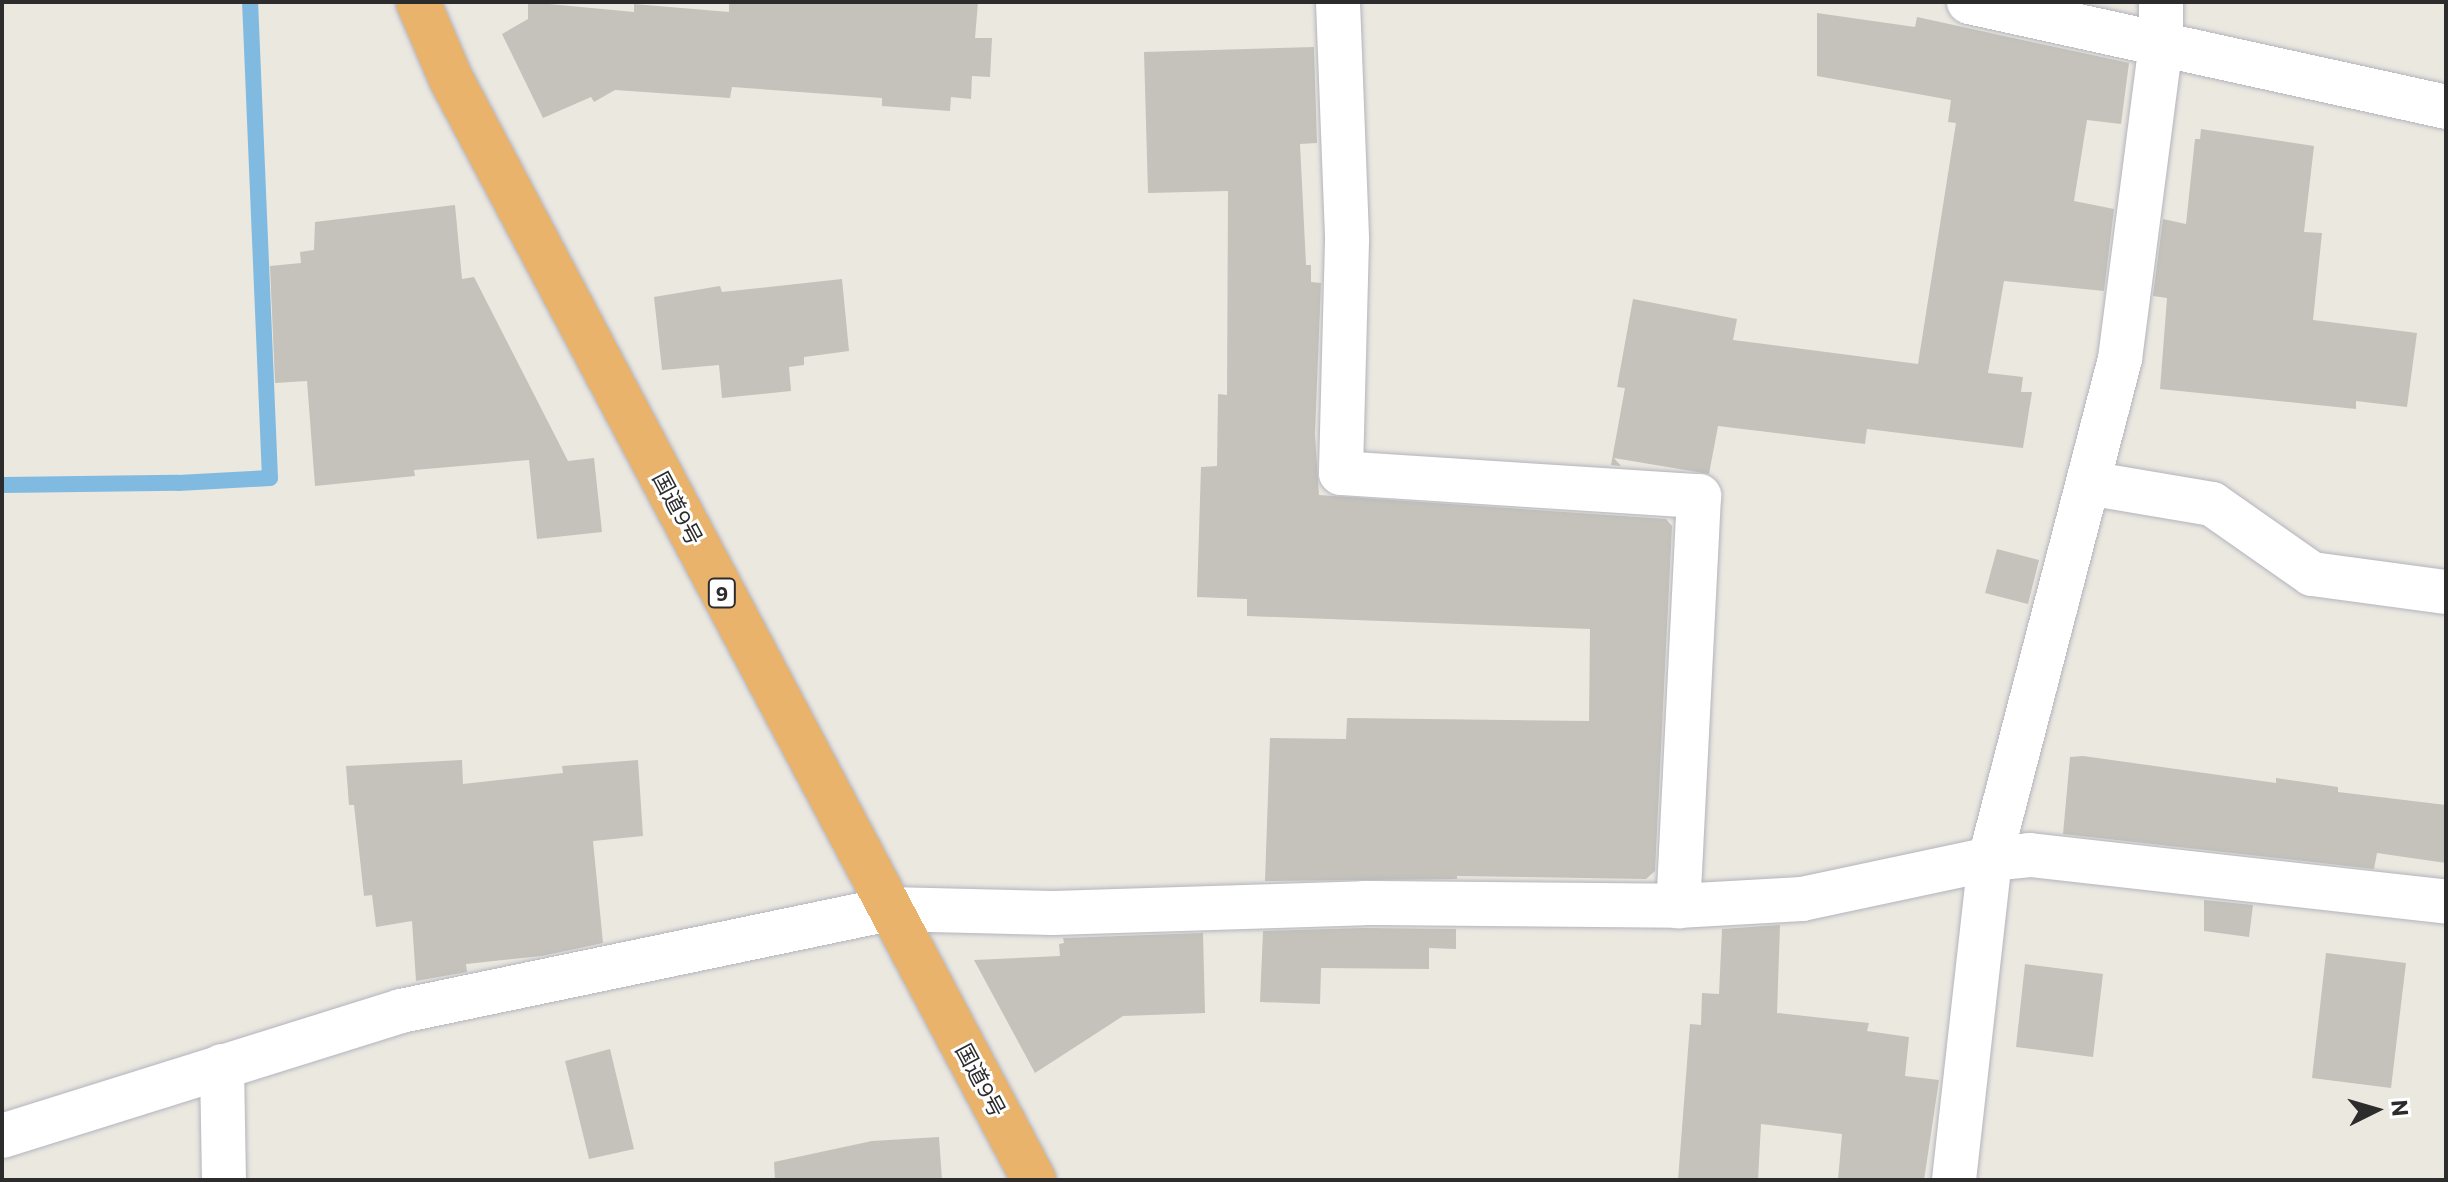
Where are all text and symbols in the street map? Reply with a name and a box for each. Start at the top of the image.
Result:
street label: 国道9号 [648,467,708,549]
road number: 9 [706,577,738,609]
street label: 国道9号 [951,1039,1011,1121]
north arrow [2336,1070,2416,1150]
text: N [2386,1098,2415,1117]

